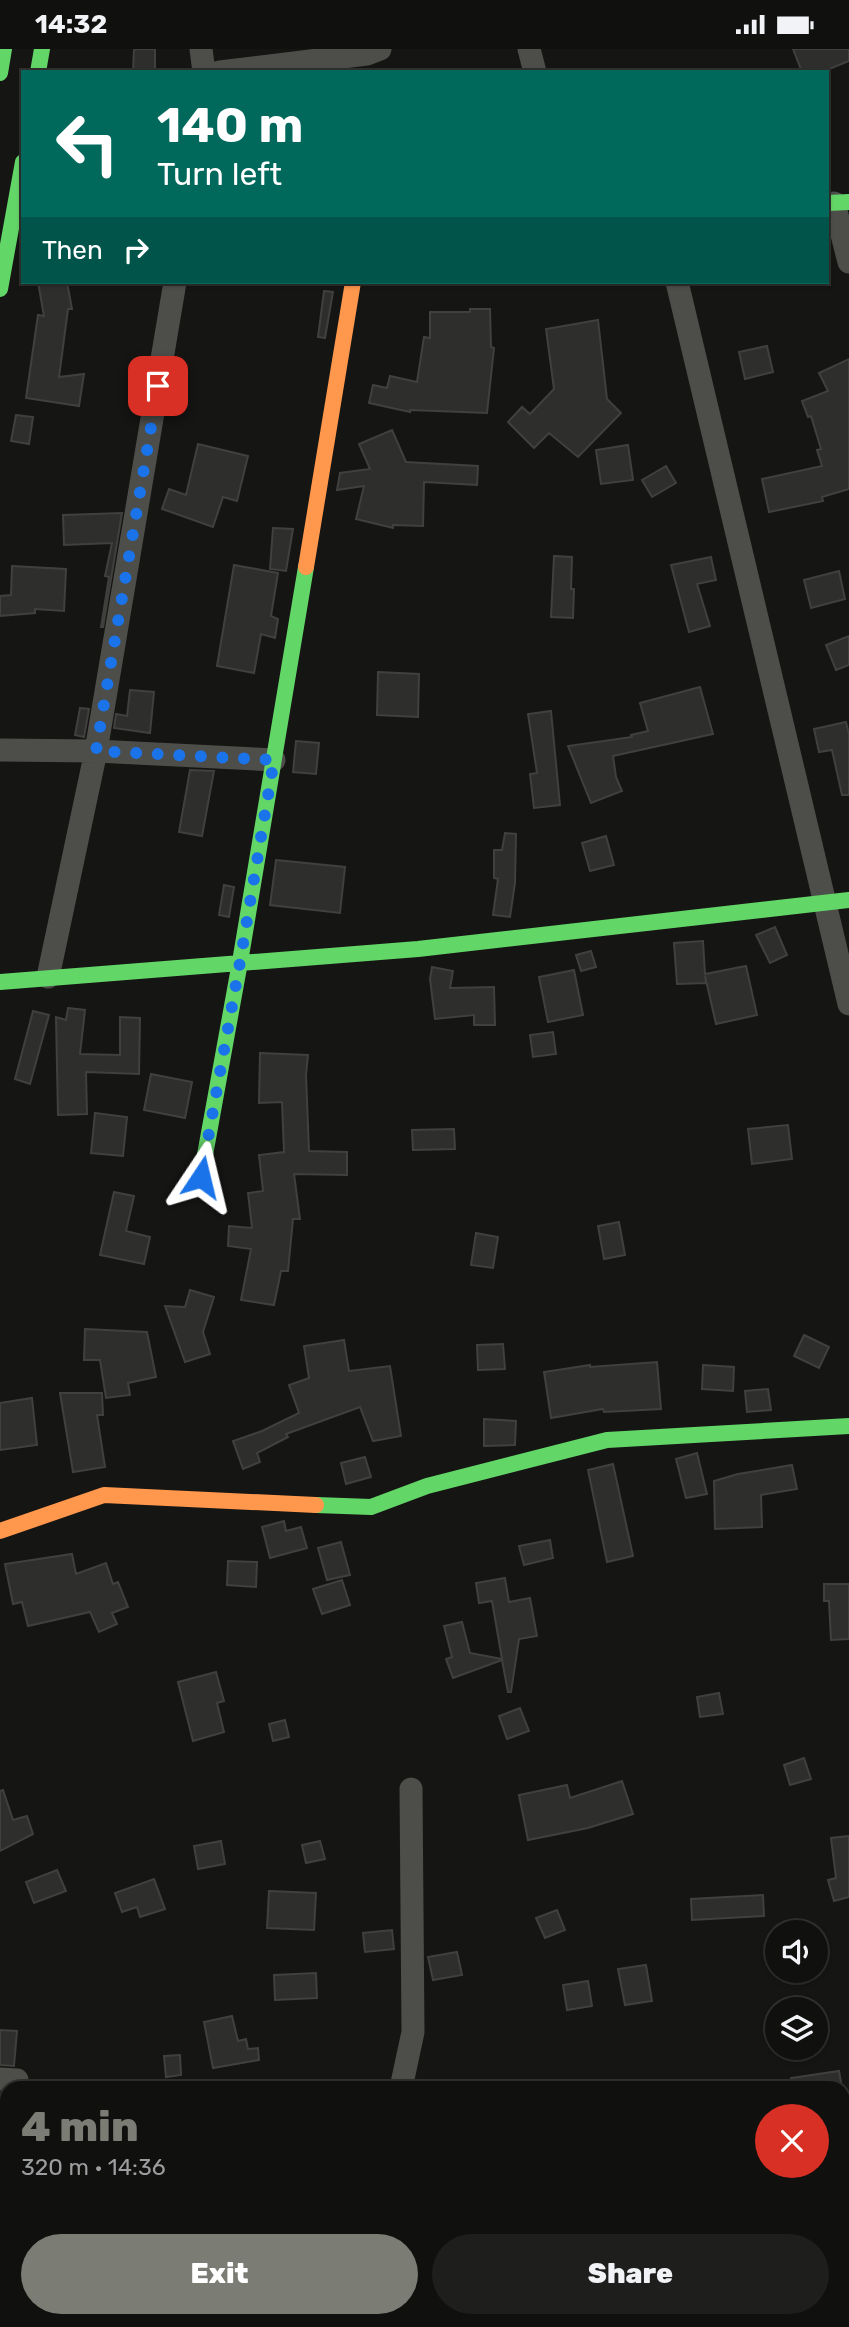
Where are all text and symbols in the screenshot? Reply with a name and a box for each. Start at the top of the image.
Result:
text: 14:32 [35,9,107,40]
text: 140 m [157,96,303,154]
icon: left [42,98,133,189]
text: Turn left [157,155,282,193]
icon: right [117,231,155,269]
text: Then [42,235,103,266]
pin [128,356,188,416]
icon: arrive [139,367,177,405]
position arrow [164,1140,238,1214]
map controls [765,1920,828,2060]
button: sound [765,1920,828,1983]
button: layers [765,1997,828,2060]
text: 4 min [21,2102,139,2152]
button: close [755,2104,829,2178]
text: 320 m · 14:36 [21,2153,166,2181]
button: Exit [21,2234,418,2314]
button: Share [432,2234,829,2314]

